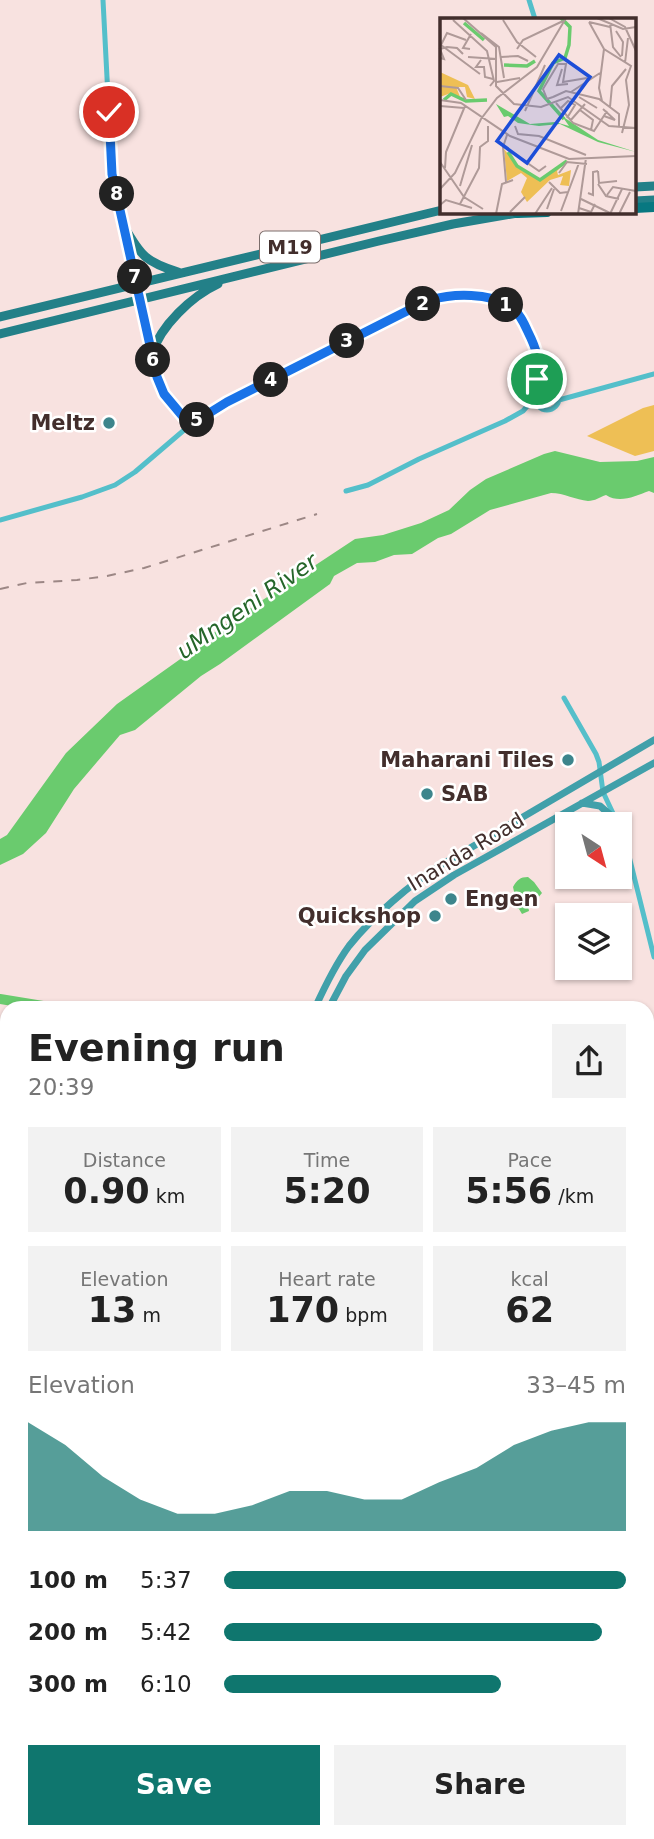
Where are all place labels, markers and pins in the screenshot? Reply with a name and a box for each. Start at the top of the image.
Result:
pin [79,82,139,142]
pin: 8 [100,176,134,212]
pin: 7 [118,260,152,294]
pin: 2 [406,286,440,322]
pin: 1 [489,288,524,322]
pin: 3 [330,324,364,358]
pin: 6 [136,342,170,378]
pin [507,349,567,409]
pin: 4 [254,362,288,398]
pin: 5 [180,402,214,438]
place label: Meltz [30,411,95,435]
marker: Meltz [101,415,117,431]
place label: Maharani Tiles [380,748,554,772]
marker: Maharani Tiles [560,752,576,768]
place label: SAB [441,782,488,806]
marker: SAB [419,786,435,802]
place label: Engen [465,887,539,911]
marker: Engen [443,891,459,907]
place label: Quickshop [298,904,421,928]
marker: Quickshop [427,908,443,924]

